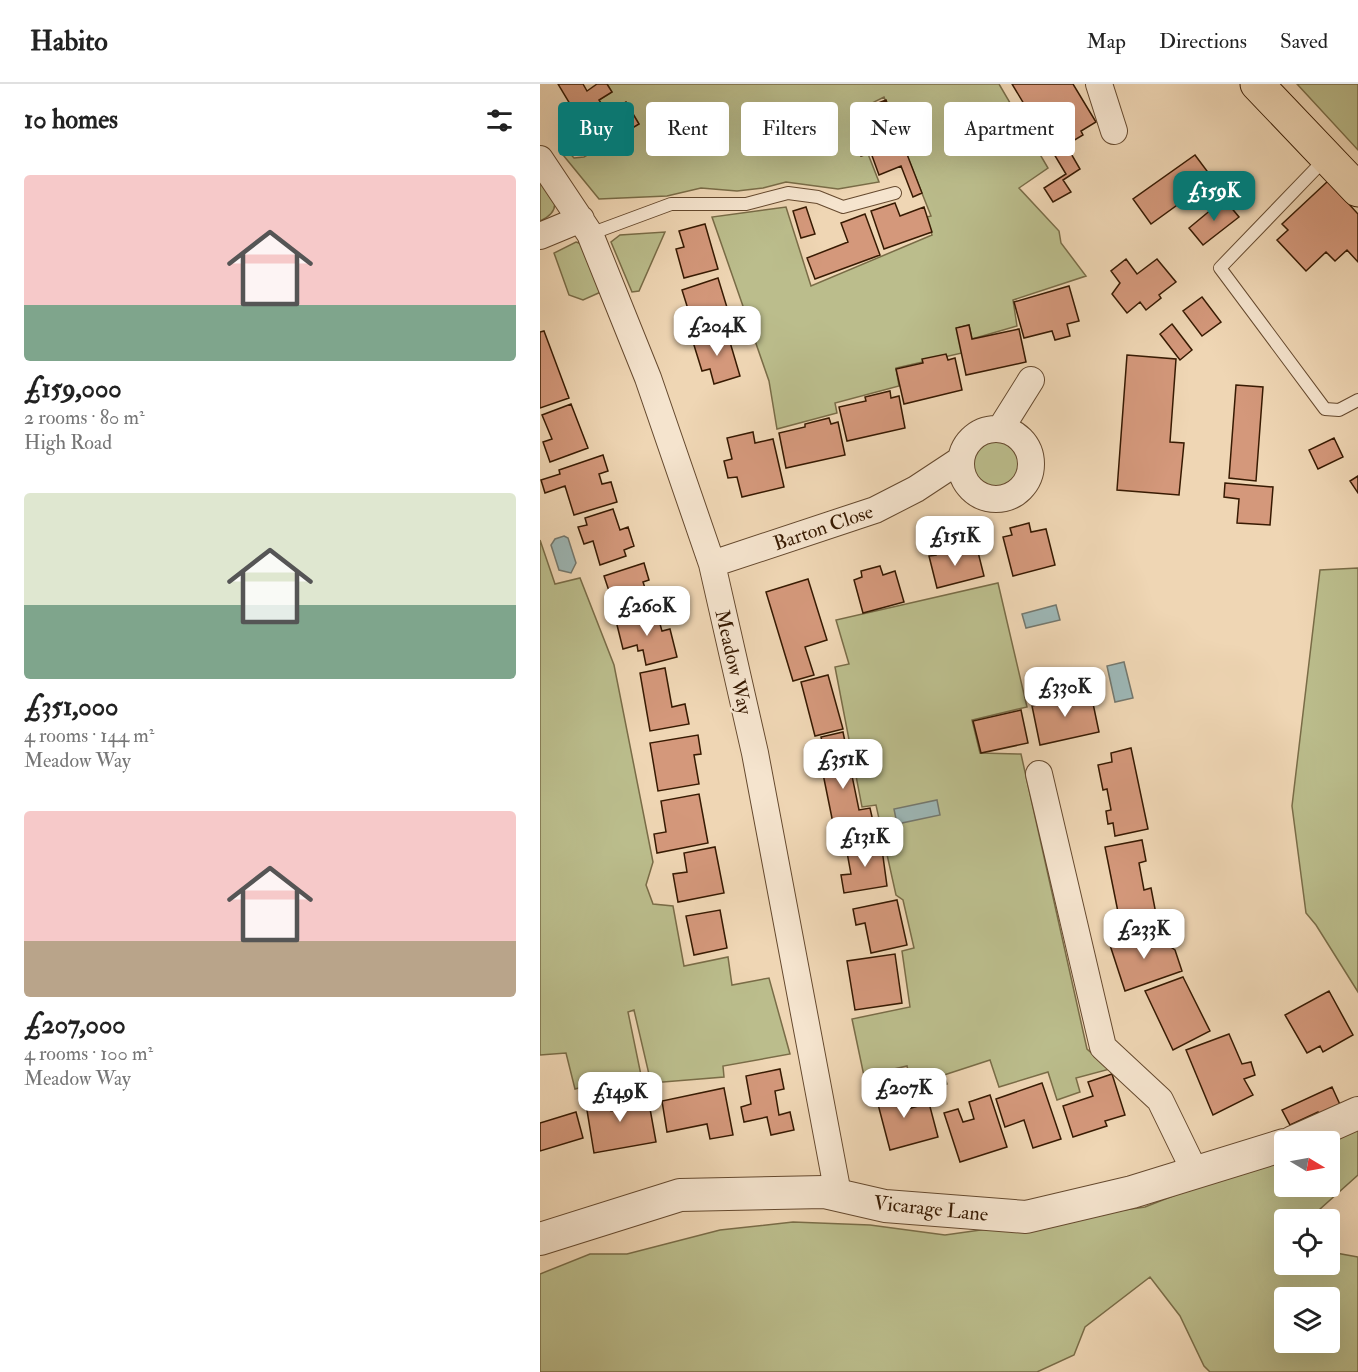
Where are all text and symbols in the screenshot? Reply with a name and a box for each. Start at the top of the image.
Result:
text: Habito [30,24,108,59]
text: Map [1086,28,1126,55]
text: Directions [1159,28,1247,55]
text: Saved [1280,28,1328,55]
chip: Buy [558,102,634,156]
chip: Rent [646,102,729,156]
chip: Filters [741,102,838,156]
chip: New [850,102,932,156]
chip: Apartment [944,102,1075,156]
text: 10 homes [24,104,118,136]
icon: filters [483,104,516,137]
pin: £159K [1172,171,1256,222]
text: £159K [1187,178,1241,203]
icon: home [216,214,324,322]
pin: £204K [675,306,759,357]
text: £204K [688,313,746,338]
text: £159,000 [24,373,122,405]
text: 2 rooms · 80 m² [24,405,145,430]
text: High Road [24,430,112,455]
street label: Barton Close [770,499,876,556]
pin: £151K [913,516,997,567]
text: £151K [930,523,980,548]
icon: home [216,532,324,640]
pin: £260K [605,586,689,637]
text: £260K [618,593,676,618]
street label: Meadow Way [709,607,758,718]
pin: £330K [1023,667,1107,718]
text: £330K [1038,674,1092,699]
text: £351,000 [24,691,118,723]
text: 4 rooms · 144 m² [24,723,154,748]
pin: £351K [801,739,885,790]
text: £351K [817,746,869,771]
text: Meadow Way [24,748,131,773]
pin: £131K [823,817,907,868]
text: £131K [840,824,890,849]
icon: home [216,850,324,958]
pin: £233K [1102,909,1186,960]
text: £233K [1118,916,1170,941]
text: £207,000 [24,1009,126,1041]
text: 4 rooms · 100 m² [24,1041,153,1066]
text: Meadow Way [24,1066,131,1091]
pin: £207K [862,1068,946,1119]
pin: £149K [578,1072,662,1123]
text: £207K [875,1075,933,1100]
text: £149K [592,1079,648,1104]
north arrow [1274,1131,1340,1197]
map controls [1274,1131,1340,1353]
street label: Vicarage Lane [872,1190,989,1227]
button: locate [1274,1209,1340,1275]
button: layers [1274,1287,1340,1353]

